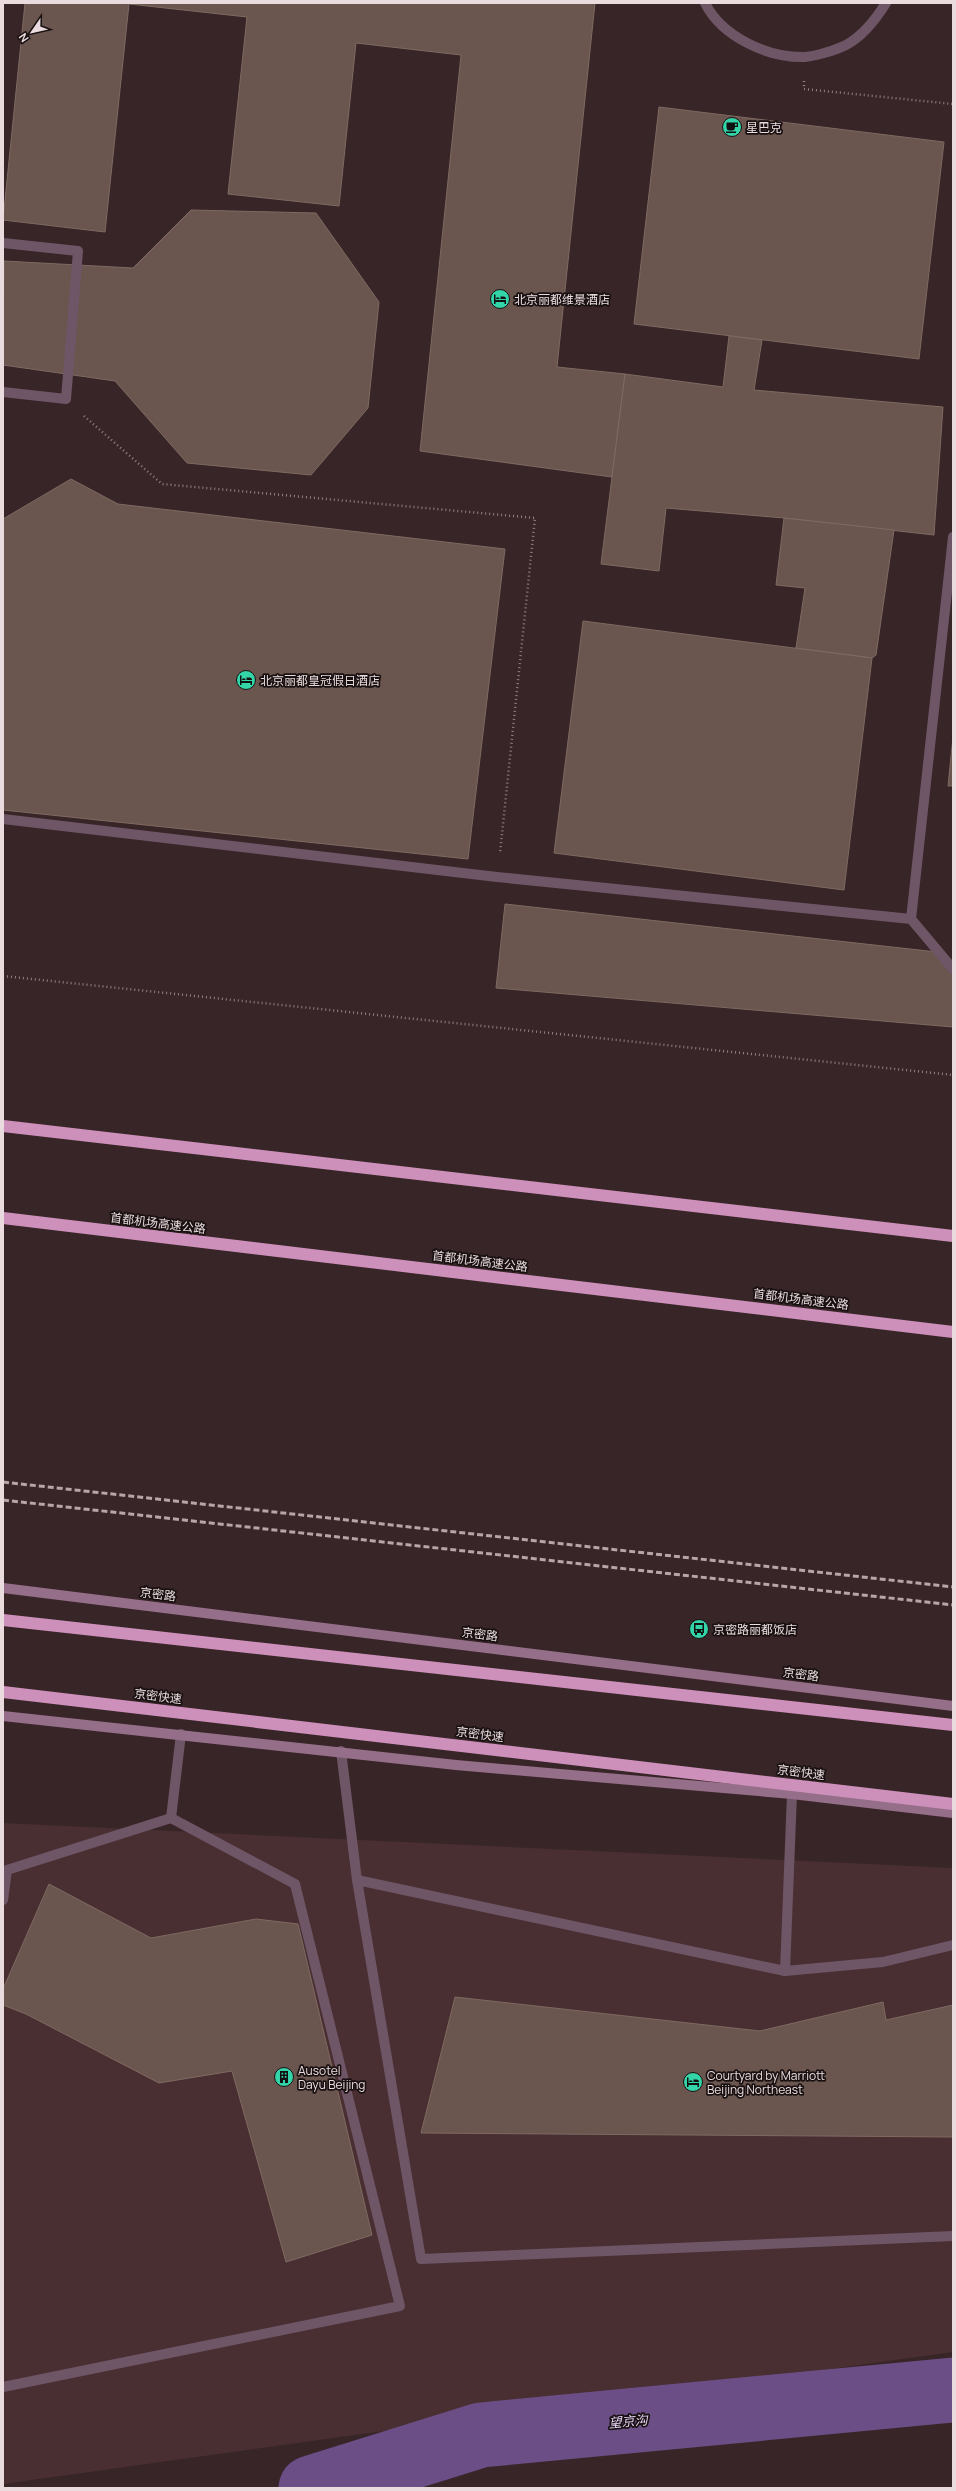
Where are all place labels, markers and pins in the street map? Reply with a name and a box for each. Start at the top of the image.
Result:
cafe icon: 星巴克 [721,116,743,138]
place label: 星巴克 [746,119,782,136]
hotel icon: 北京丽都维景酒店 [489,288,511,310]
place label: 北京丽都维景酒店 [514,291,610,308]
hotel icon: 北京丽都皇冠假日酒店 [235,669,257,691]
place label: 北京丽都皇冠假日酒店 [260,672,380,689]
bus stop icon: 京密路丽都饭店 [688,1618,710,1640]
place label: 京密路丽都饭店 [713,1621,797,1638]
place label: Ausotel Dayu Beijing [298,2062,365,2093]
building icon: Ausotel Dayu Beijing [273,2066,295,2088]
place label: Courtyard by Marriott Beijing Northeast [707,2067,825,2098]
hotel icon: Courtyard by Marriott Beijing Northeast [682,2071,704,2093]

